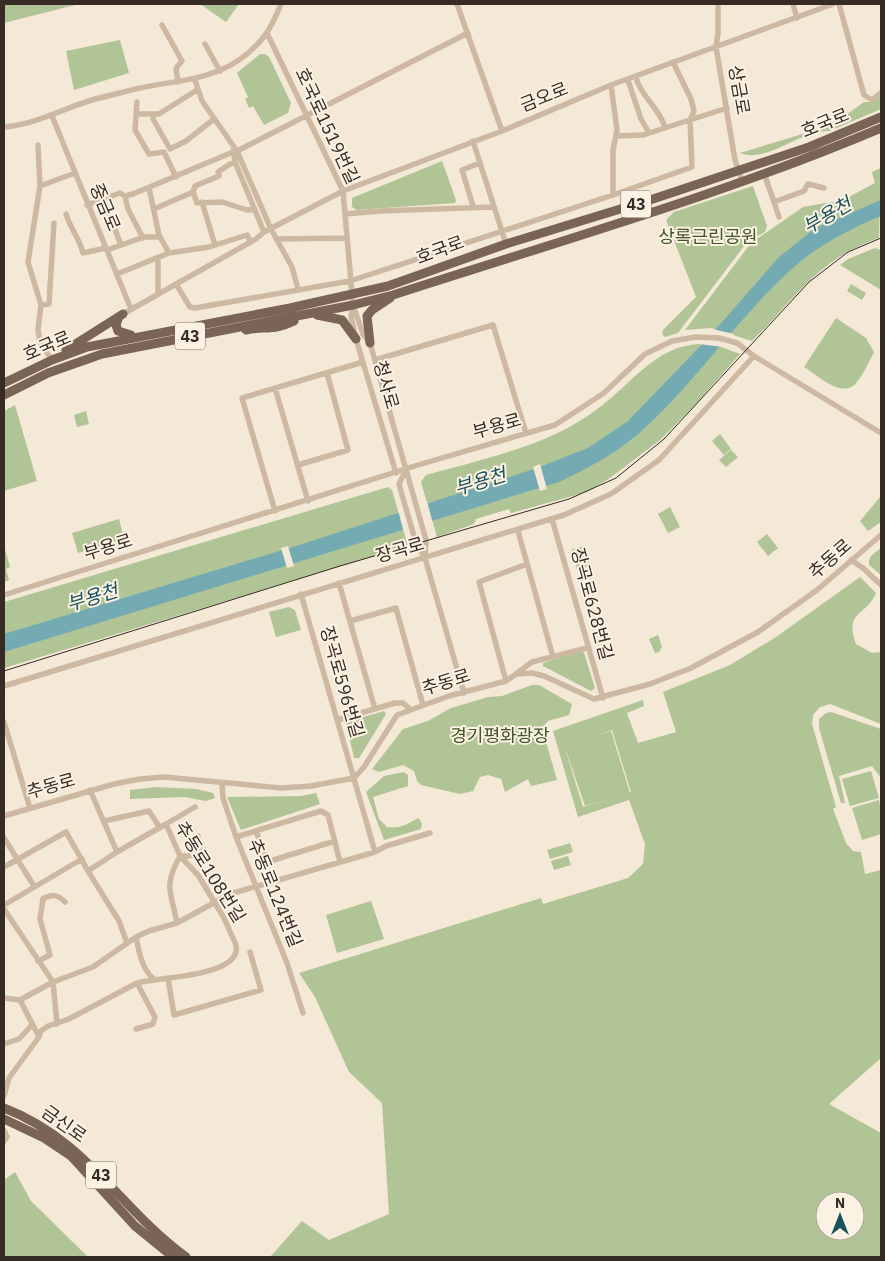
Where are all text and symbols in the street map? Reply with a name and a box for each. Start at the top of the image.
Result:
street label: 상금로 [724,63,755,116]
street label: 호국로1519번길 [290,64,365,188]
street label: 금오로 [516,77,571,117]
street label: 호국로 [797,103,852,143]
street label: 중금로 [85,179,126,234]
road number: 43 [621,190,651,218]
water label: 부용천 [798,191,857,239]
park label: 상록근린공원 [658,225,758,248]
street label: 호국로 [413,230,467,269]
road number: 43 [175,322,205,350]
street label: 호국로 [19,325,74,366]
street label: 청사로 [369,358,404,412]
street label: 부용로 [470,408,524,443]
water label: 부용천 [451,461,510,500]
street label: 부용로 [81,528,135,565]
street label: 장곡로 [373,532,427,567]
street label: 추동로 [803,534,856,584]
street label: 장곡로628번길 [566,545,618,662]
water label: 부용천 [63,577,122,616]
street label: 장곡로596번길 [316,623,369,740]
street label: 추동로 [419,663,473,700]
park label: 경기평화광장 [450,724,550,747]
street label: 추동로 [24,768,78,803]
street label: 추동로108번길 [170,817,251,927]
street label: 추동로124번길 [243,835,308,951]
street label: 금신로 [37,1100,91,1147]
road number: 43 [86,1162,116,1188]
north arrow [815,1191,865,1241]
text: N [835,1194,845,1212]

